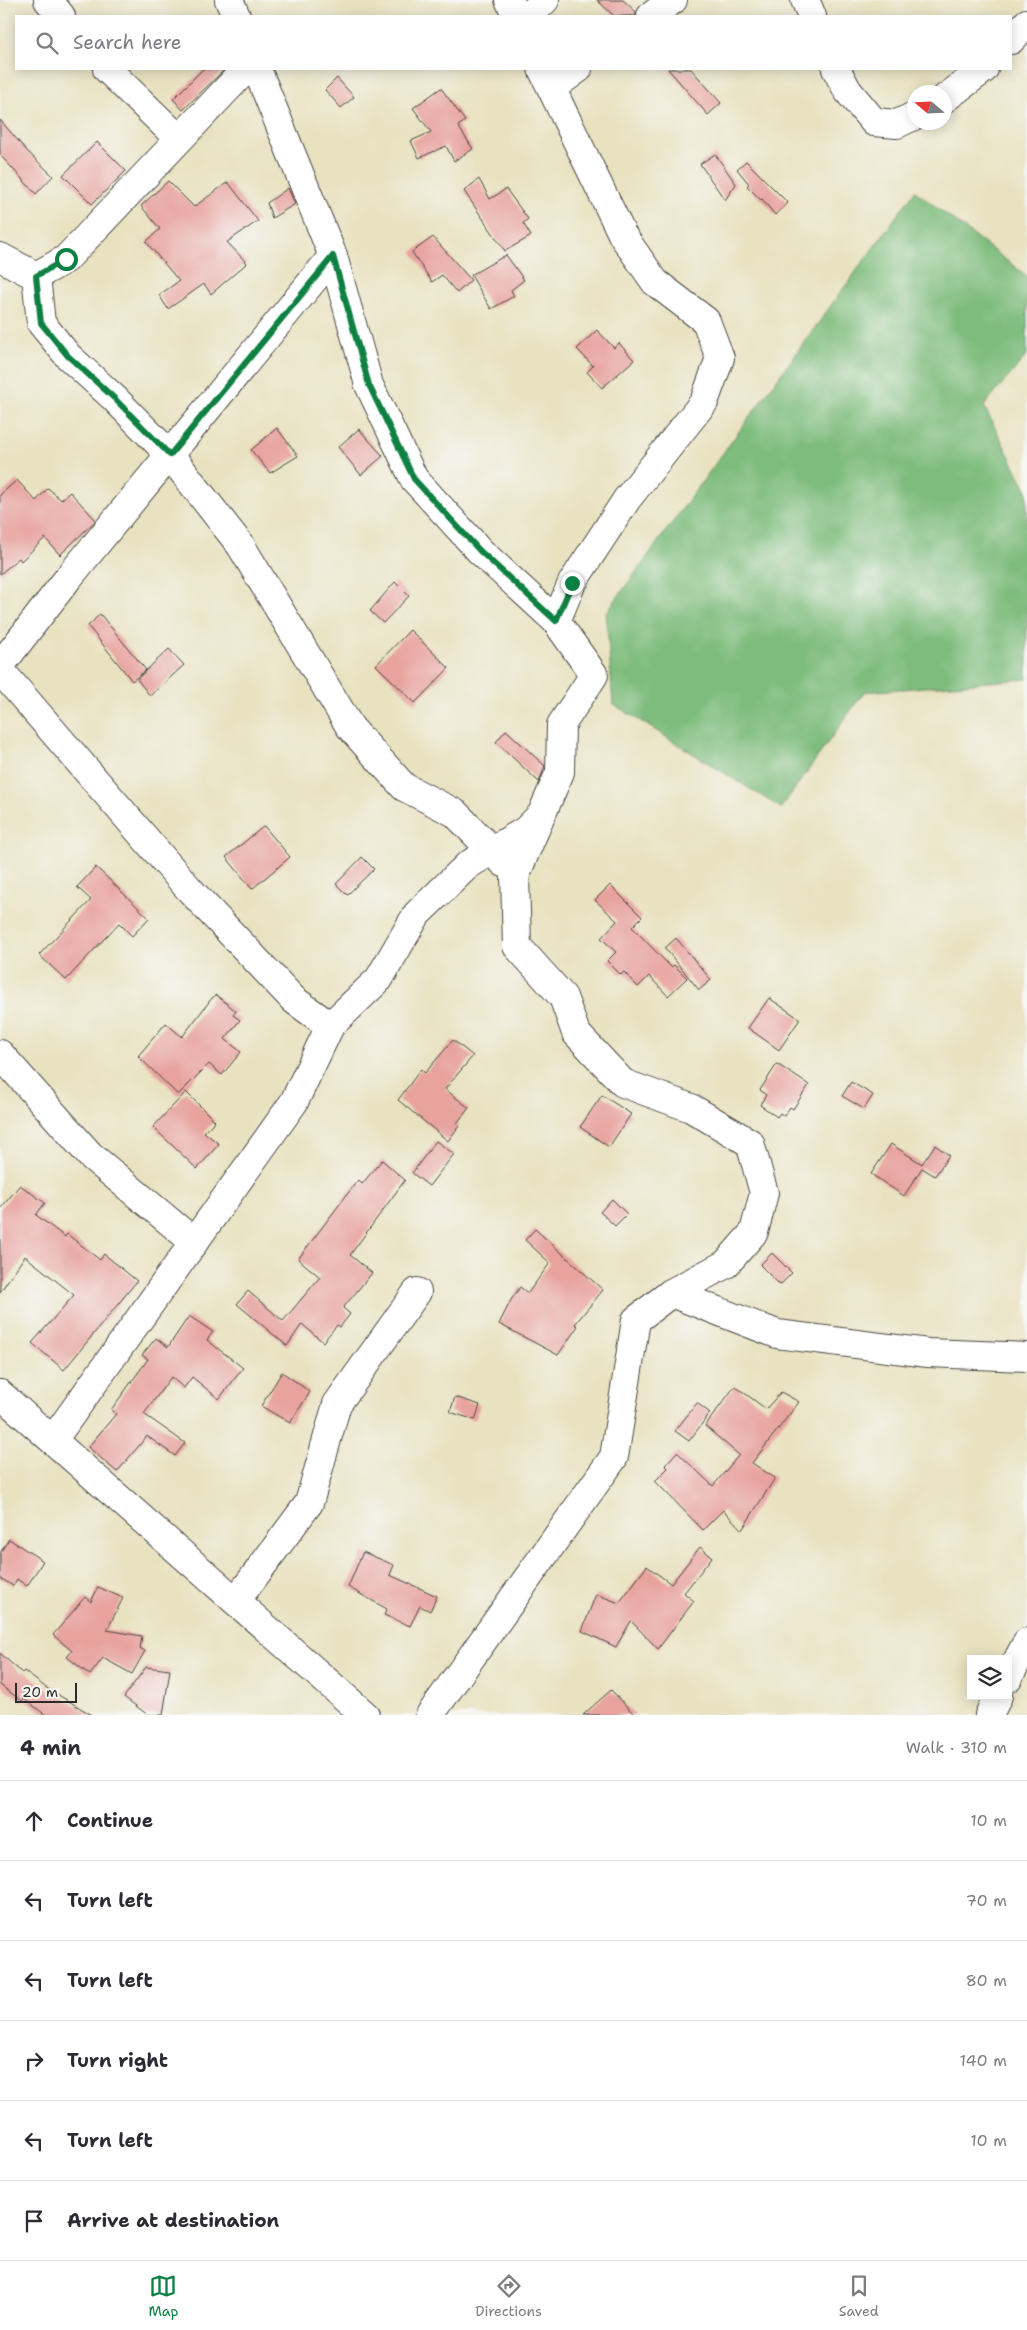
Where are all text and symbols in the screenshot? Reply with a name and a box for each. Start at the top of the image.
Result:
search box [15,15,1012,70]
icon: search [33,29,61,57]
text: Search here [73,30,182,55]
north arrow [907,85,952,130]
route start [55,248,78,271]
route end [561,572,584,595]
map controls [967,1655,1012,1700]
button: layers [967,1655,1012,1700]
scale bar [15,1680,78,1703]
text: 20 m [22,1683,58,1701]
text: 4 min [20,1734,81,1762]
text: Walk · 310 m [906,1737,1007,1758]
icon: ahead [20,1807,48,1835]
text: Continue [67,1808,153,1833]
text: 10 m [970,1810,1007,1831]
icon: left [20,1887,48,1915]
text: Turn left [67,1888,153,1913]
text: 70 m [966,1890,1007,1911]
icon: left [20,1967,48,1995]
text: Turn left [67,1968,153,1993]
text: 80 m [966,1970,1007,1991]
icon: right [20,2047,48,2075]
text: Turn right [67,2048,168,2073]
text: 140 m [960,2050,1007,2071]
icon: left [20,2127,48,2155]
text: Turn left [67,2128,153,2153]
text: 10 m [970,2130,1007,2151]
icon: arrive [20,2207,48,2235]
text: Arrive at destination [67,2208,279,2233]
tab: Map [148,2272,178,2320]
tab: Directions [475,2272,542,2320]
tab: Saved [839,2272,879,2320]

